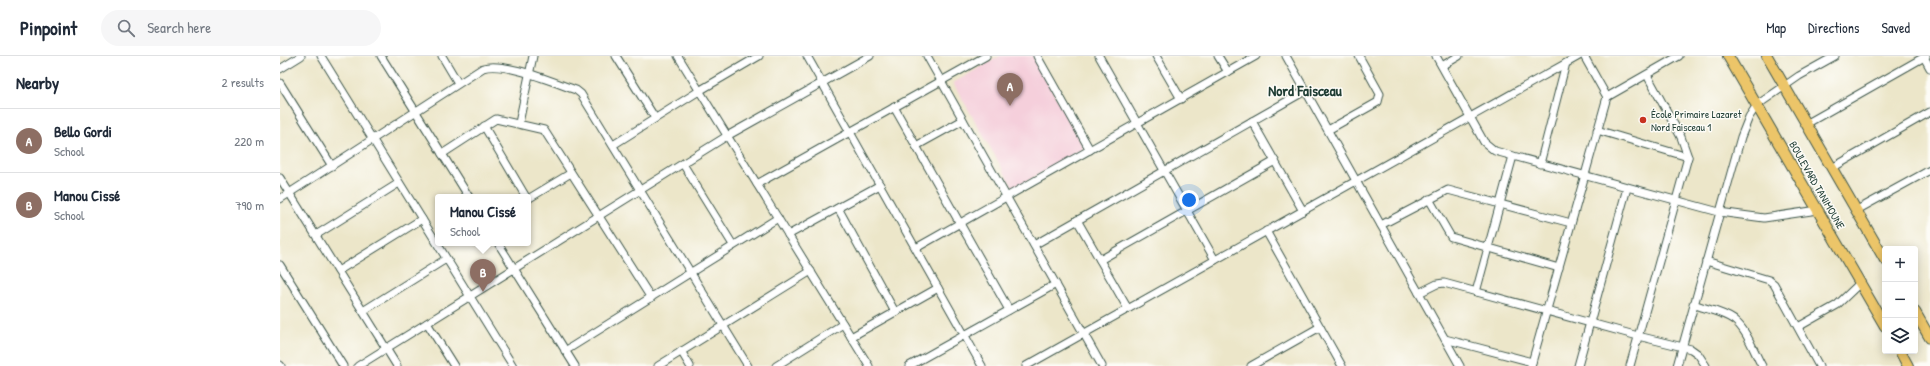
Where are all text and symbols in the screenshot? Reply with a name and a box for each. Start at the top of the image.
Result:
search box [101,10,381,46]
text: Pinpoint [20,15,77,41]
icon: search [115,17,137,39]
text: Search here [147,17,211,38]
text: Map [1766,18,1786,37]
text: Directions [1808,18,1859,37]
text: Saved [1881,18,1910,37]
text: Nearby [16,71,59,94]
text: 2 results [222,73,264,91]
pin: A [997,73,1023,106]
district label: Nord Faisceau [1268,80,1343,101]
place label: École Primaire Lazaret Nord Faisceau 1 [1651,107,1742,134]
marker: École Primaire Lazaret Nord Faisceau 1 [1638,115,1648,125]
text: Bello Gordi [54,121,112,142]
text: A [26,132,32,150]
text: 220 m [234,132,264,150]
street label: BOULEVARD TANIMOUNE [1786,138,1848,232]
text: School [54,142,84,160]
text: Manou Cissé [54,185,120,206]
your location [1179,190,1199,210]
popup [435,194,531,246]
text: B [26,196,32,214]
text: 790 m [235,196,264,214]
text: Manou Cissé [450,201,516,222]
text: School [54,206,84,224]
text: School [450,222,480,240]
map controls [1882,246,1918,354]
button: + [1882,246,1918,282]
pin: B [470,259,496,292]
button: − [1882,282,1918,318]
button: layers [1882,318,1918,354]

